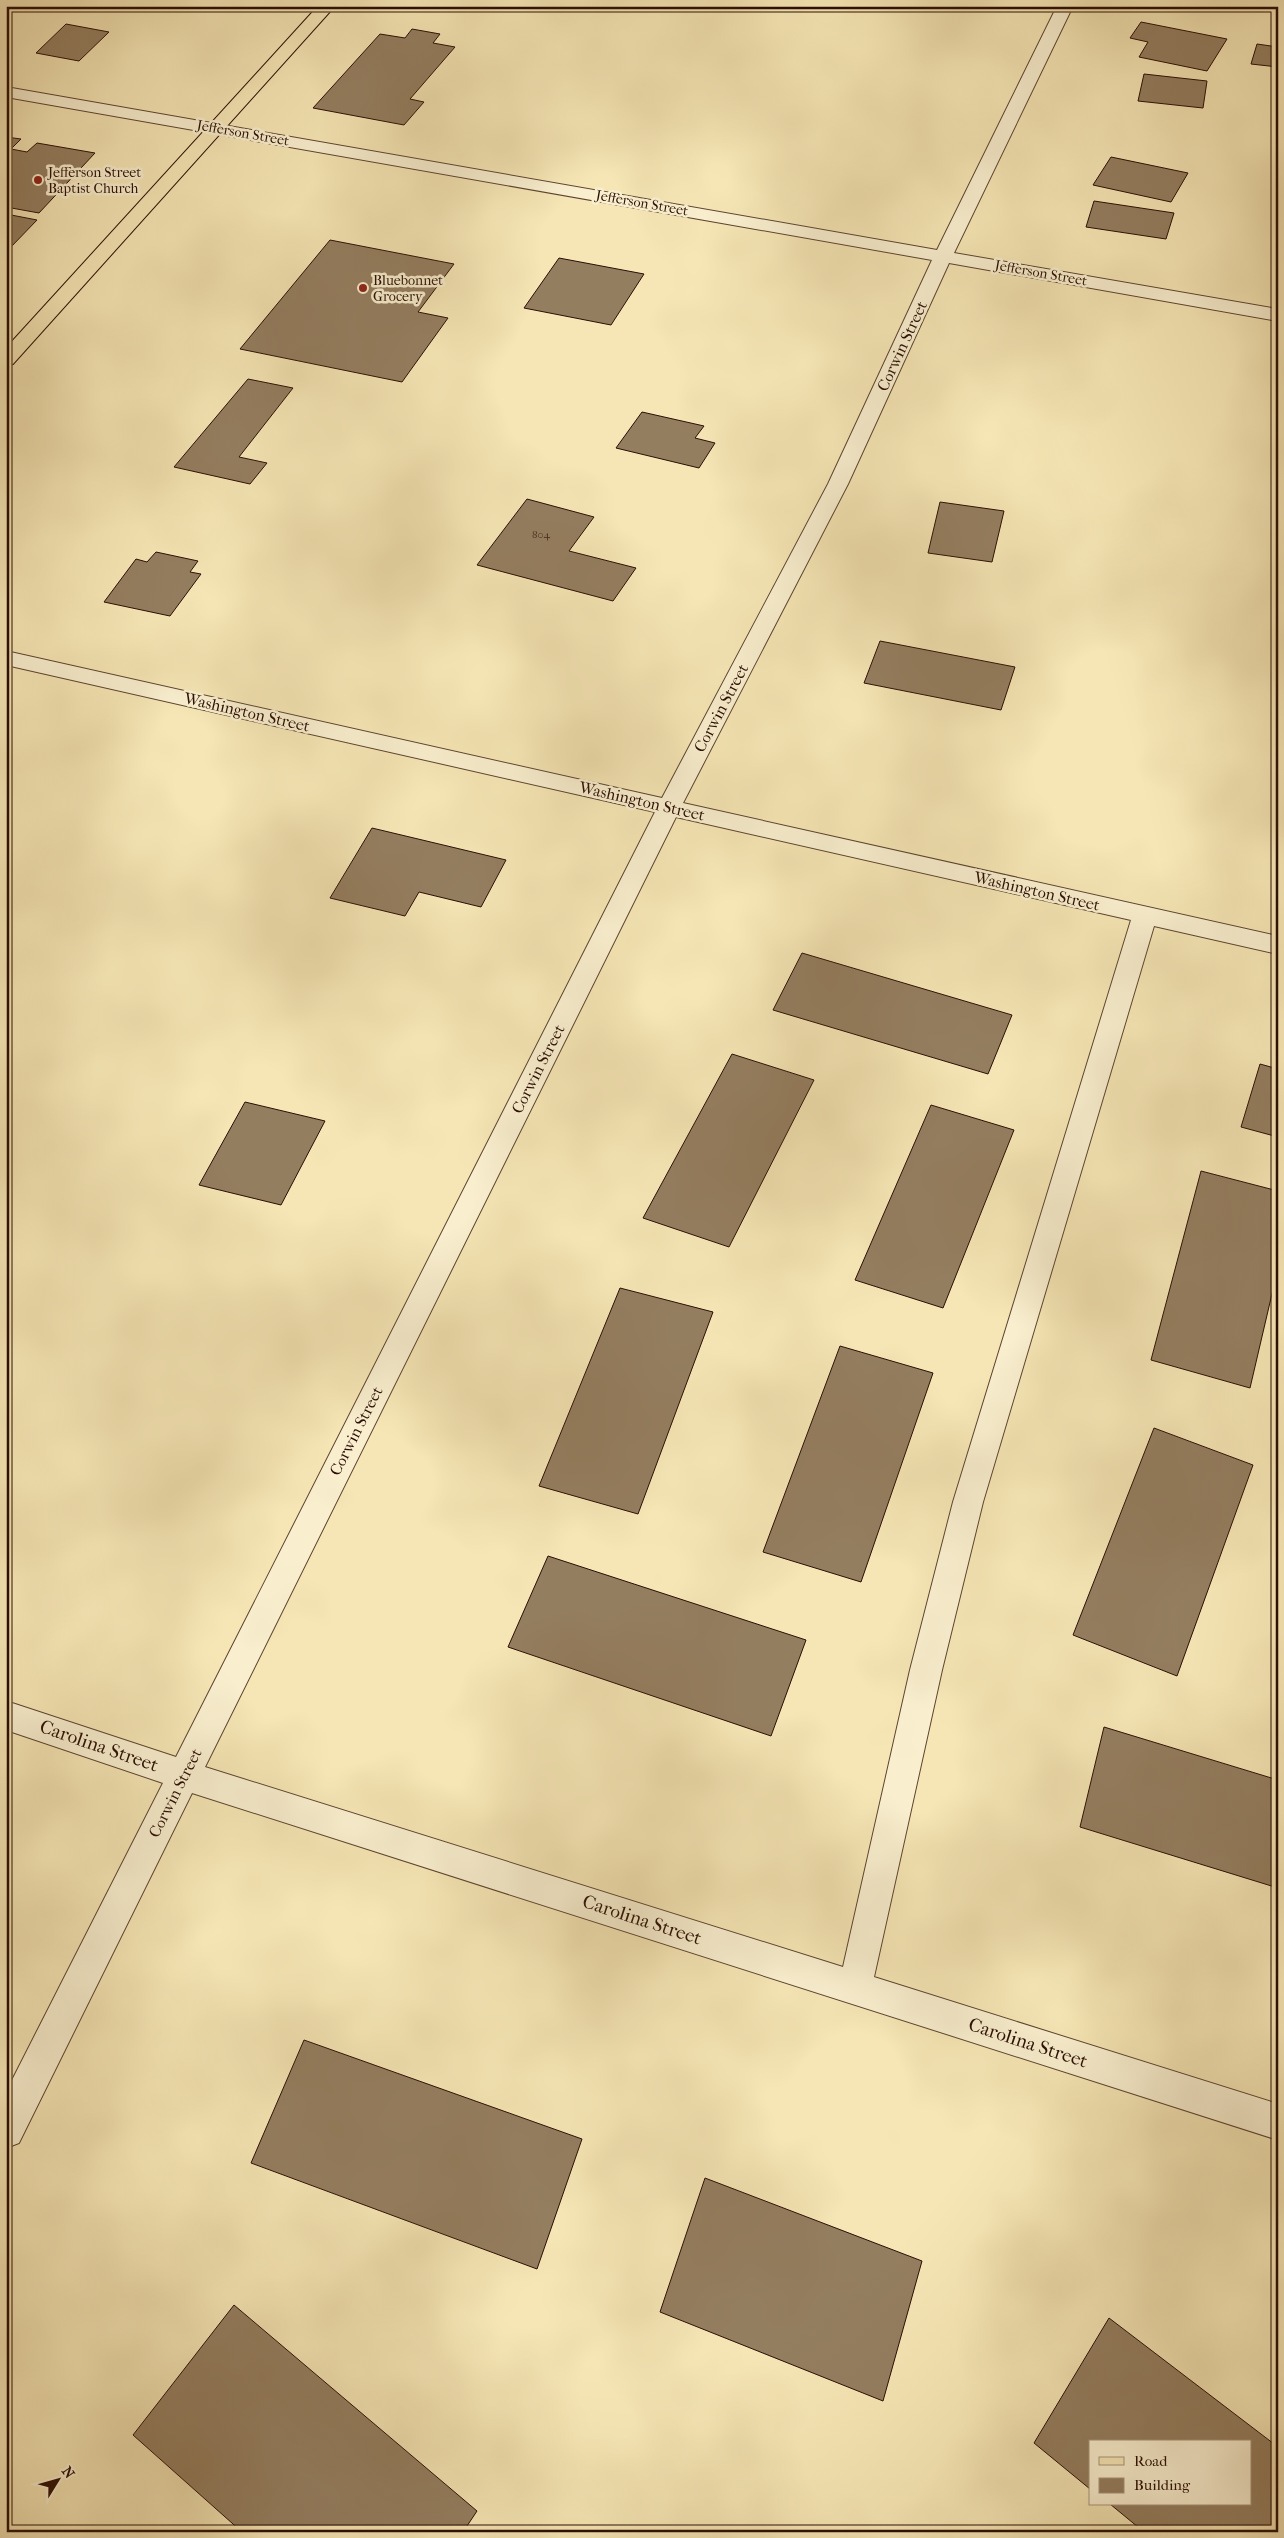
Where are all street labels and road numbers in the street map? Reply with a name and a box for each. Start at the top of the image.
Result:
street label: Jefferson Street [195,116,290,149]
street label: Jefferson Street [594,186,689,219]
street label: Jefferson Street [993,256,1088,289]
street label: Corwin Street [873,298,931,394]
street label: Corwin Street [690,660,752,755]
street label: Washington Street [181,688,312,736]
street label: Washington Street [576,777,707,825]
street label: Washington Street [971,867,1102,915]
street label: Corwin Street [507,1021,569,1117]
street label: Corwin Street [325,1383,387,1479]
street label: Carolina Street [37,1715,161,1777]
street label: Corwin Street [144,1745,206,1841]
street label: Carolina Street [580,1890,705,1950]
street label: Carolina Street [966,2013,1091,2073]

